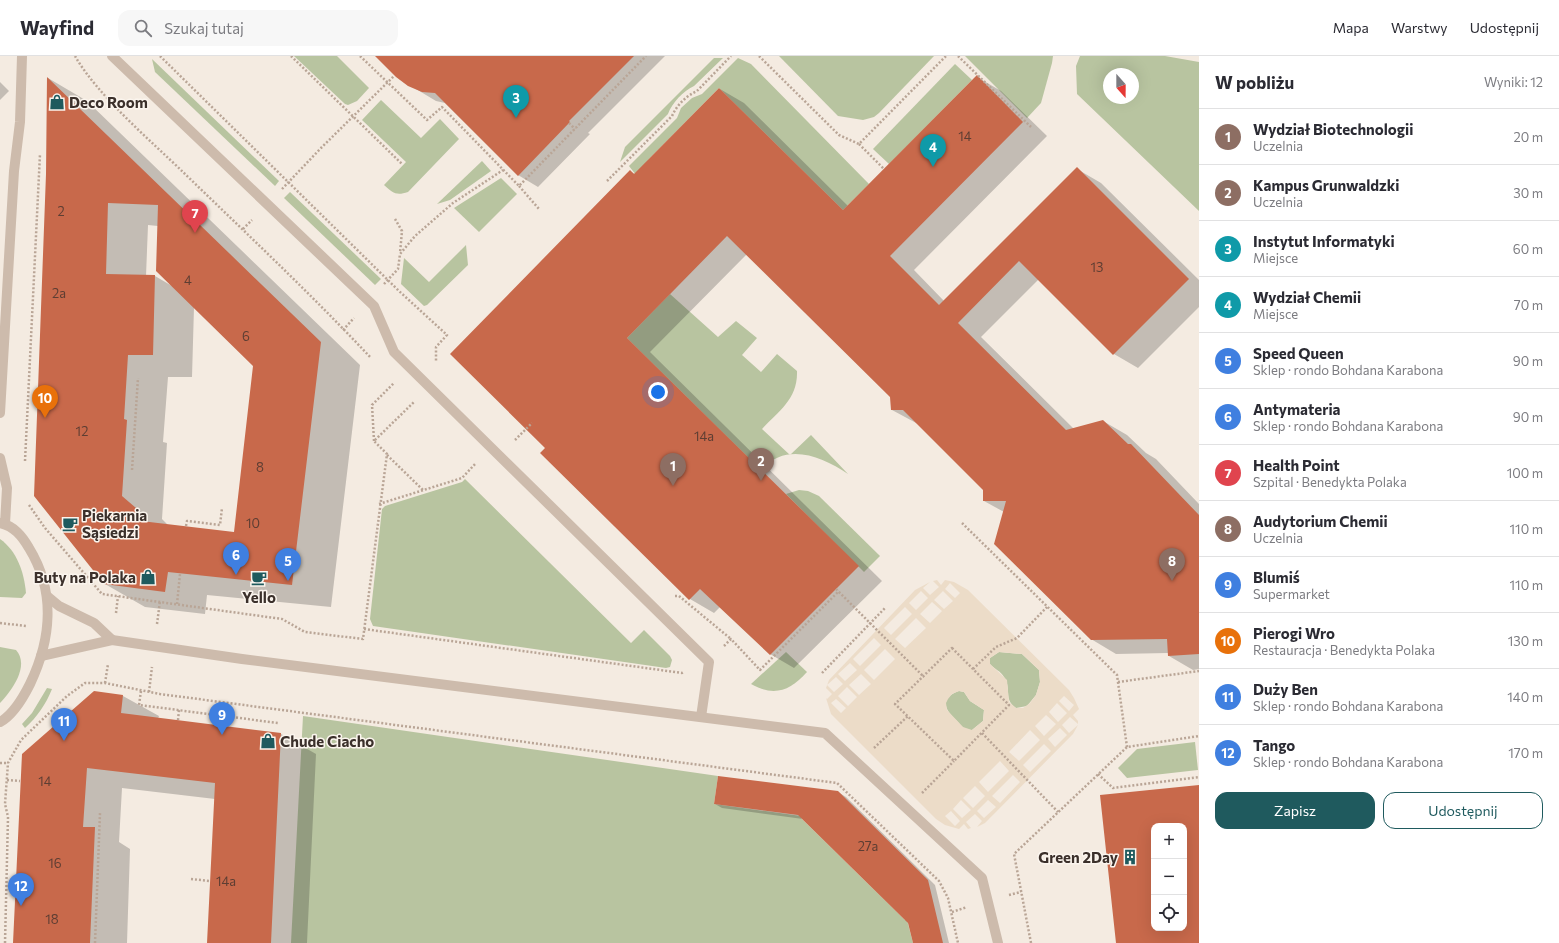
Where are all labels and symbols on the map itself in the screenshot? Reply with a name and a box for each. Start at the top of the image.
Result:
north arrow [1103,68,1139,104]
pin: 3 [503,85,529,118]
shop icon: Deco Room [48,93,66,111]
place label: Deco Room [69,93,148,111]
house number: 14 [958,128,972,144]
pin: 4 [920,134,946,167]
pin: 7 [182,200,208,233]
house number: 2 [57,203,65,219]
house number: 13 [1091,259,1103,275]
house number: 4 [184,272,192,288]
house number: 2a [52,285,66,301]
house number: 6 [242,328,250,344]
your location [648,382,668,402]
pin: 10 [32,385,58,418]
house number: 12 [76,423,88,439]
house number: 14a [694,428,714,444]
pin: 2 [748,448,774,481]
pin: 1 [660,453,686,486]
house number: 8 [256,459,264,475]
place label: Piekarnia Sąsiedzi [82,506,147,541]
cafe icon: Piekarnia Sąsiedzi [61,515,79,533]
house number: 10 [246,515,260,531]
pin: 6 [223,542,249,575]
pin: 5 [275,548,301,581]
pin: 8 [1159,548,1185,581]
place label: Buty na Polaka [34,568,136,586]
shop icon: Buty na Polaka [139,568,157,586]
cafe icon: Yello [250,569,268,587]
place label: Yello [242,588,276,606]
pin: 9 [209,702,235,735]
pin: 11 [51,708,77,741]
shop icon: Chude Ciacho [259,732,277,750]
place label: Chude Ciacho [280,732,374,750]
house number: 14 [38,773,52,789]
house number: 27a [858,838,878,854]
place label: Green 2Day [1038,848,1119,866]
building icon: Green 2Day [1121,848,1139,866]
house number: 16 [48,855,62,871]
pin: 12 [8,873,34,906]
house number: 14a [216,873,236,889]
house number: 18 [45,911,59,927]

